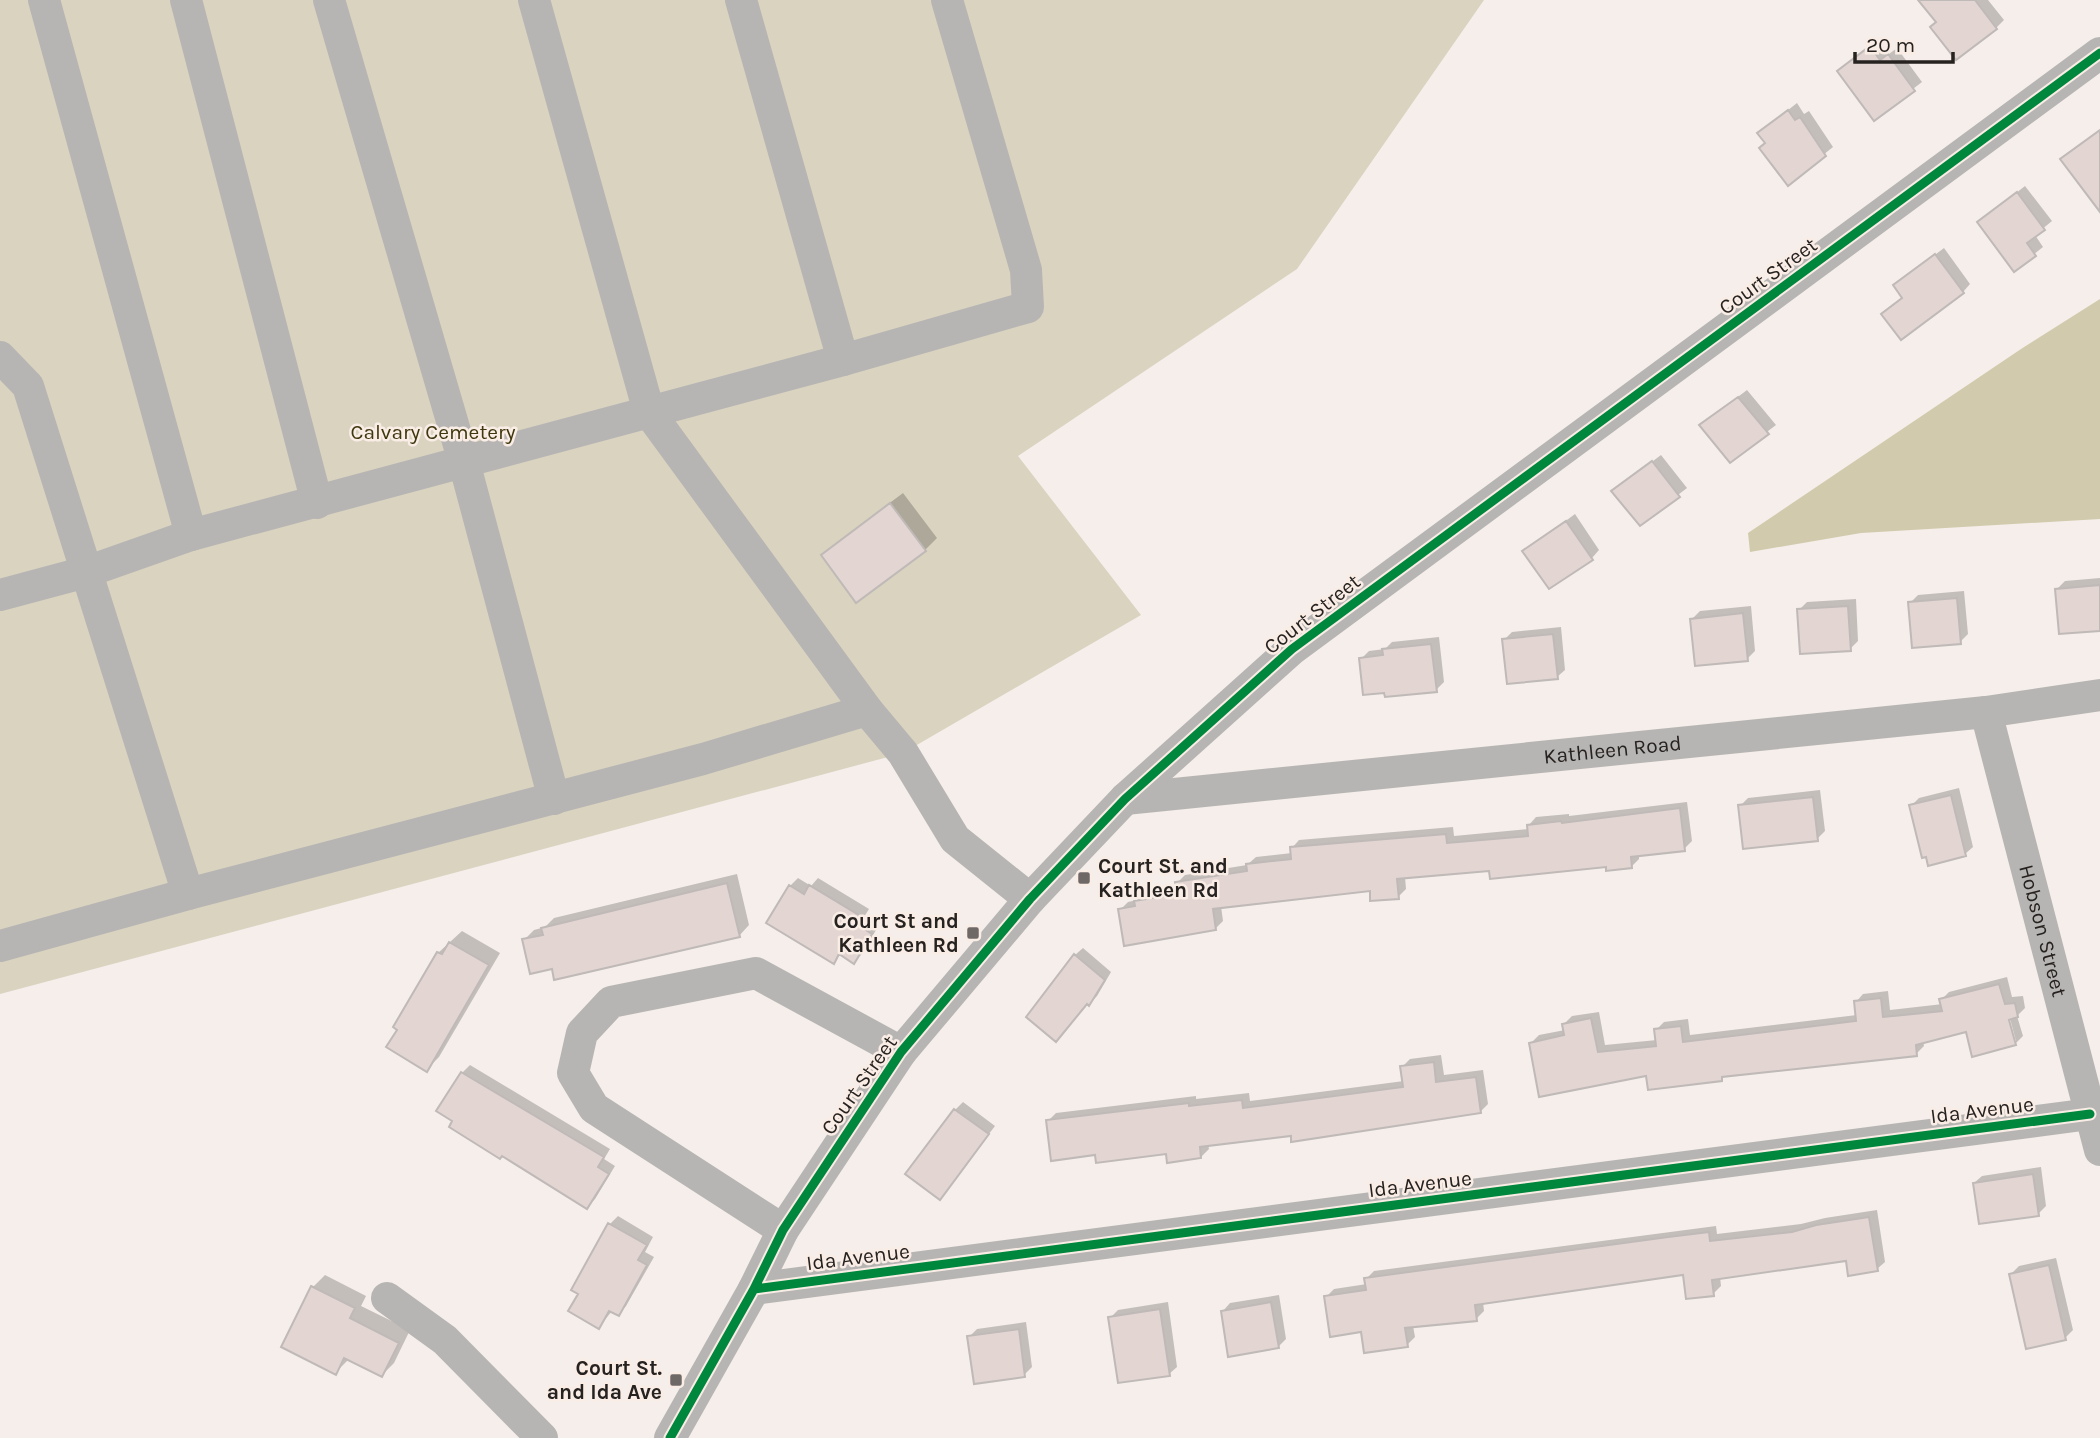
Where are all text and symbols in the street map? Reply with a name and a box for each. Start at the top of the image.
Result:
scale bar [1855,21,1953,65]
text: 20 m [1866,33,1915,57]
street label: Court Street [1714,232,1822,320]
park label: Calvary Cemetery [351,420,516,444]
street label: Court Street [1259,569,1365,659]
street label: Kathleen Road [1542,731,1683,769]
place label: Court St. and Kathleen Rd [1098,854,1228,902]
street label: Hobson Street [2014,862,2072,1000]
marker: Court St. and Kathleen Rd [1076,870,1092,886]
place label: Court St and Kathleen Rd [834,909,959,957]
marker: Court St and Kathleen Rd [965,925,981,941]
street label: Court Street [816,1031,902,1139]
street label: Ida Avenue [1929,1092,2035,1128]
street label: Ida Avenue [1367,1166,1473,1202]
street label: Ida Avenue [805,1239,911,1275]
place label: Court St. and Ida Ave [547,1356,662,1404]
marker: Court St. and Ida Ave [668,1372,684,1388]

